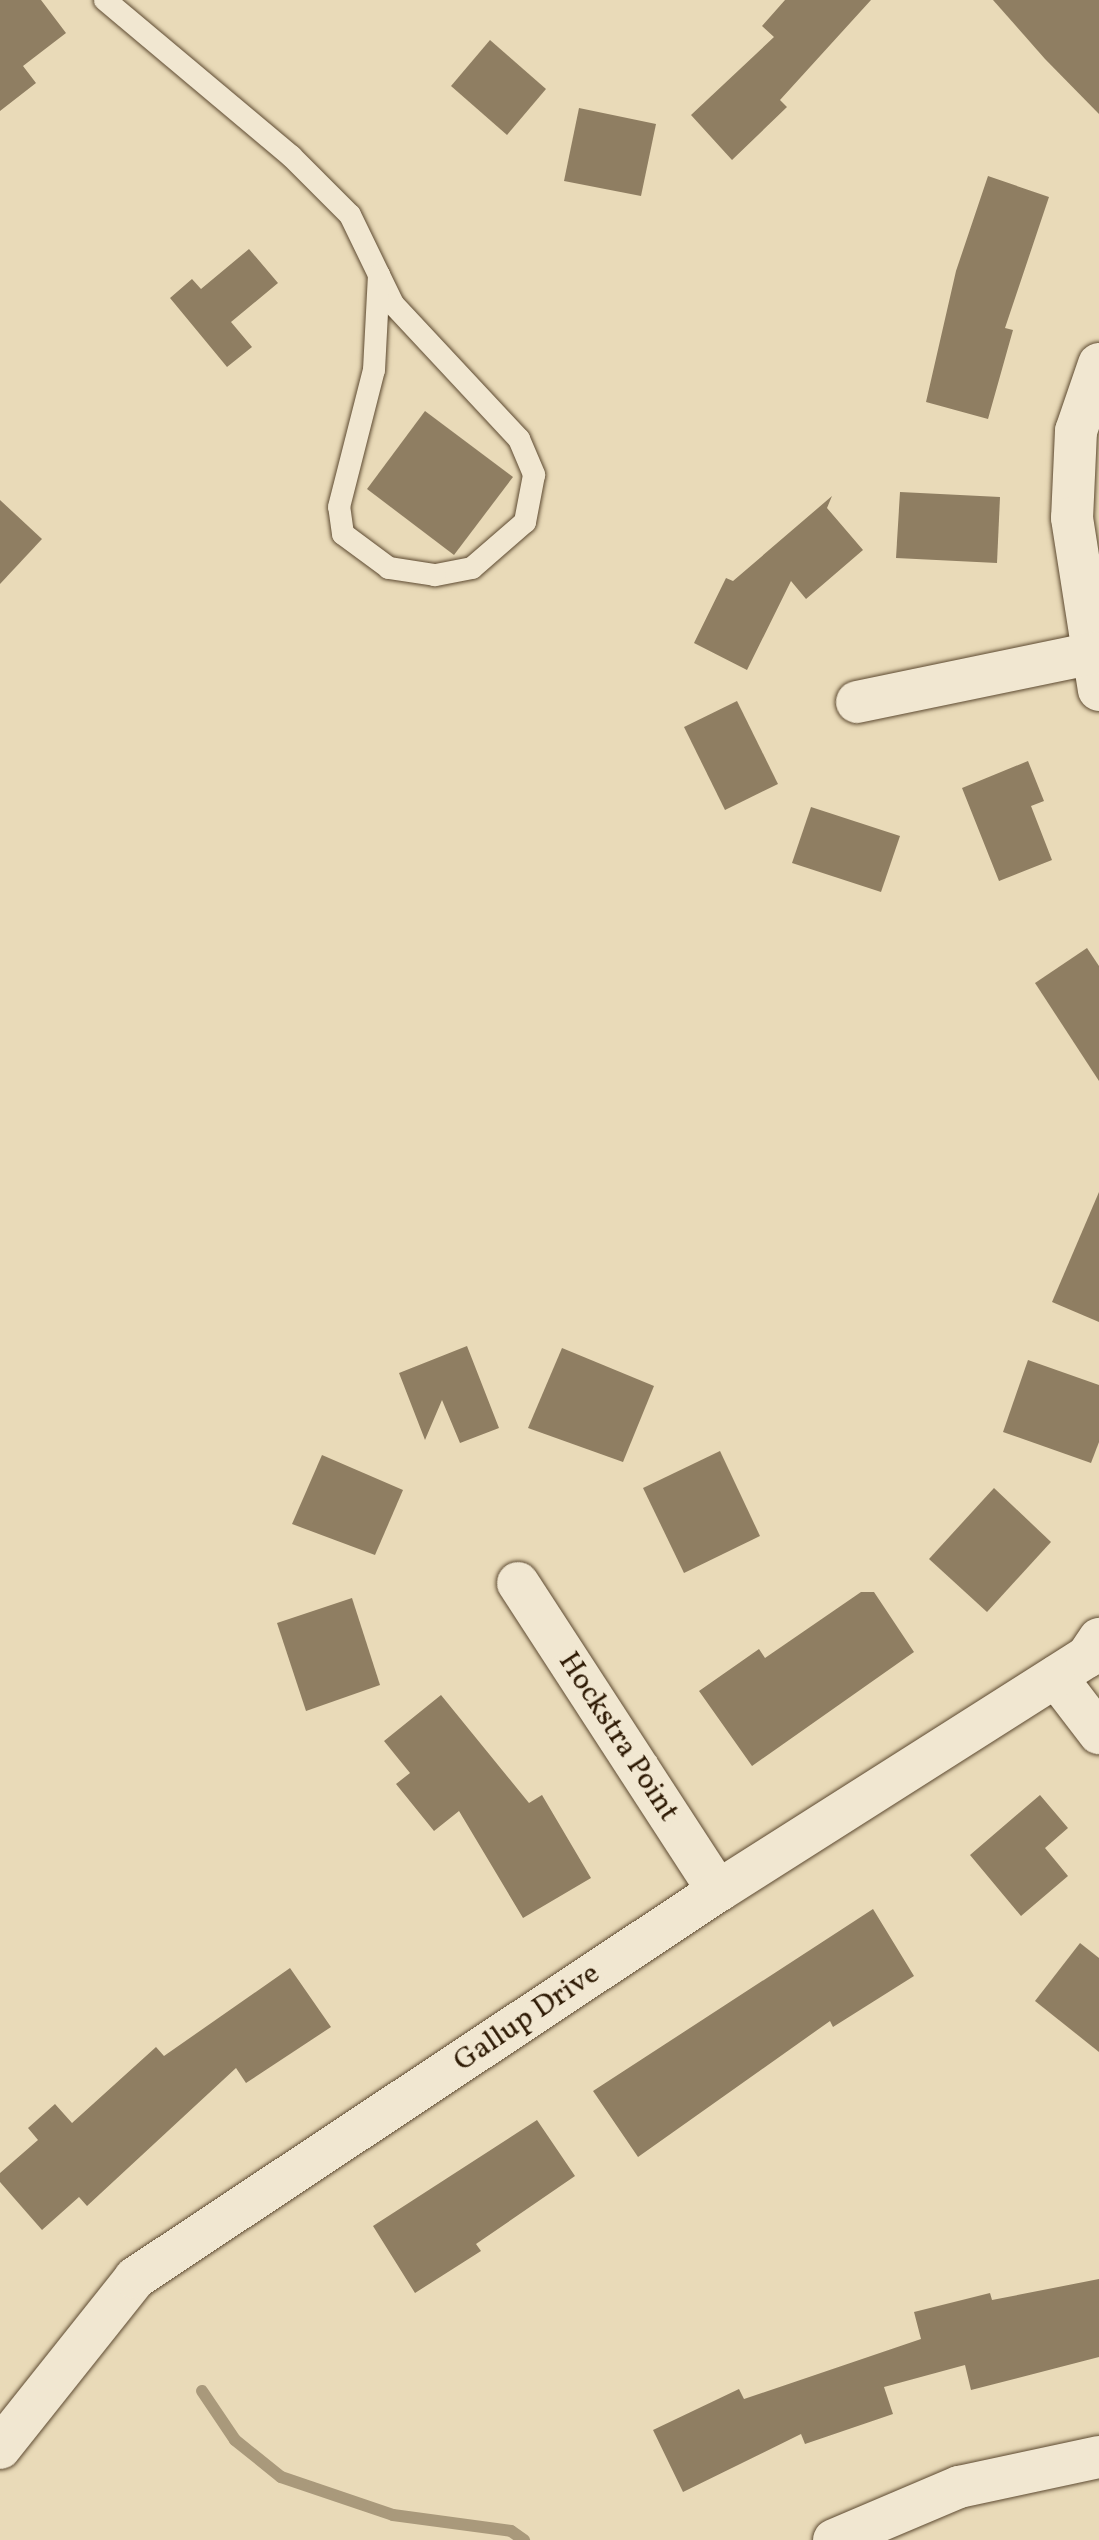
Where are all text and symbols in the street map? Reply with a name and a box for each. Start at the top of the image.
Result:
street label: Hockstra Point [550,1646,686,1828]
street label: Gallup Drive [447,1956,607,2080]

